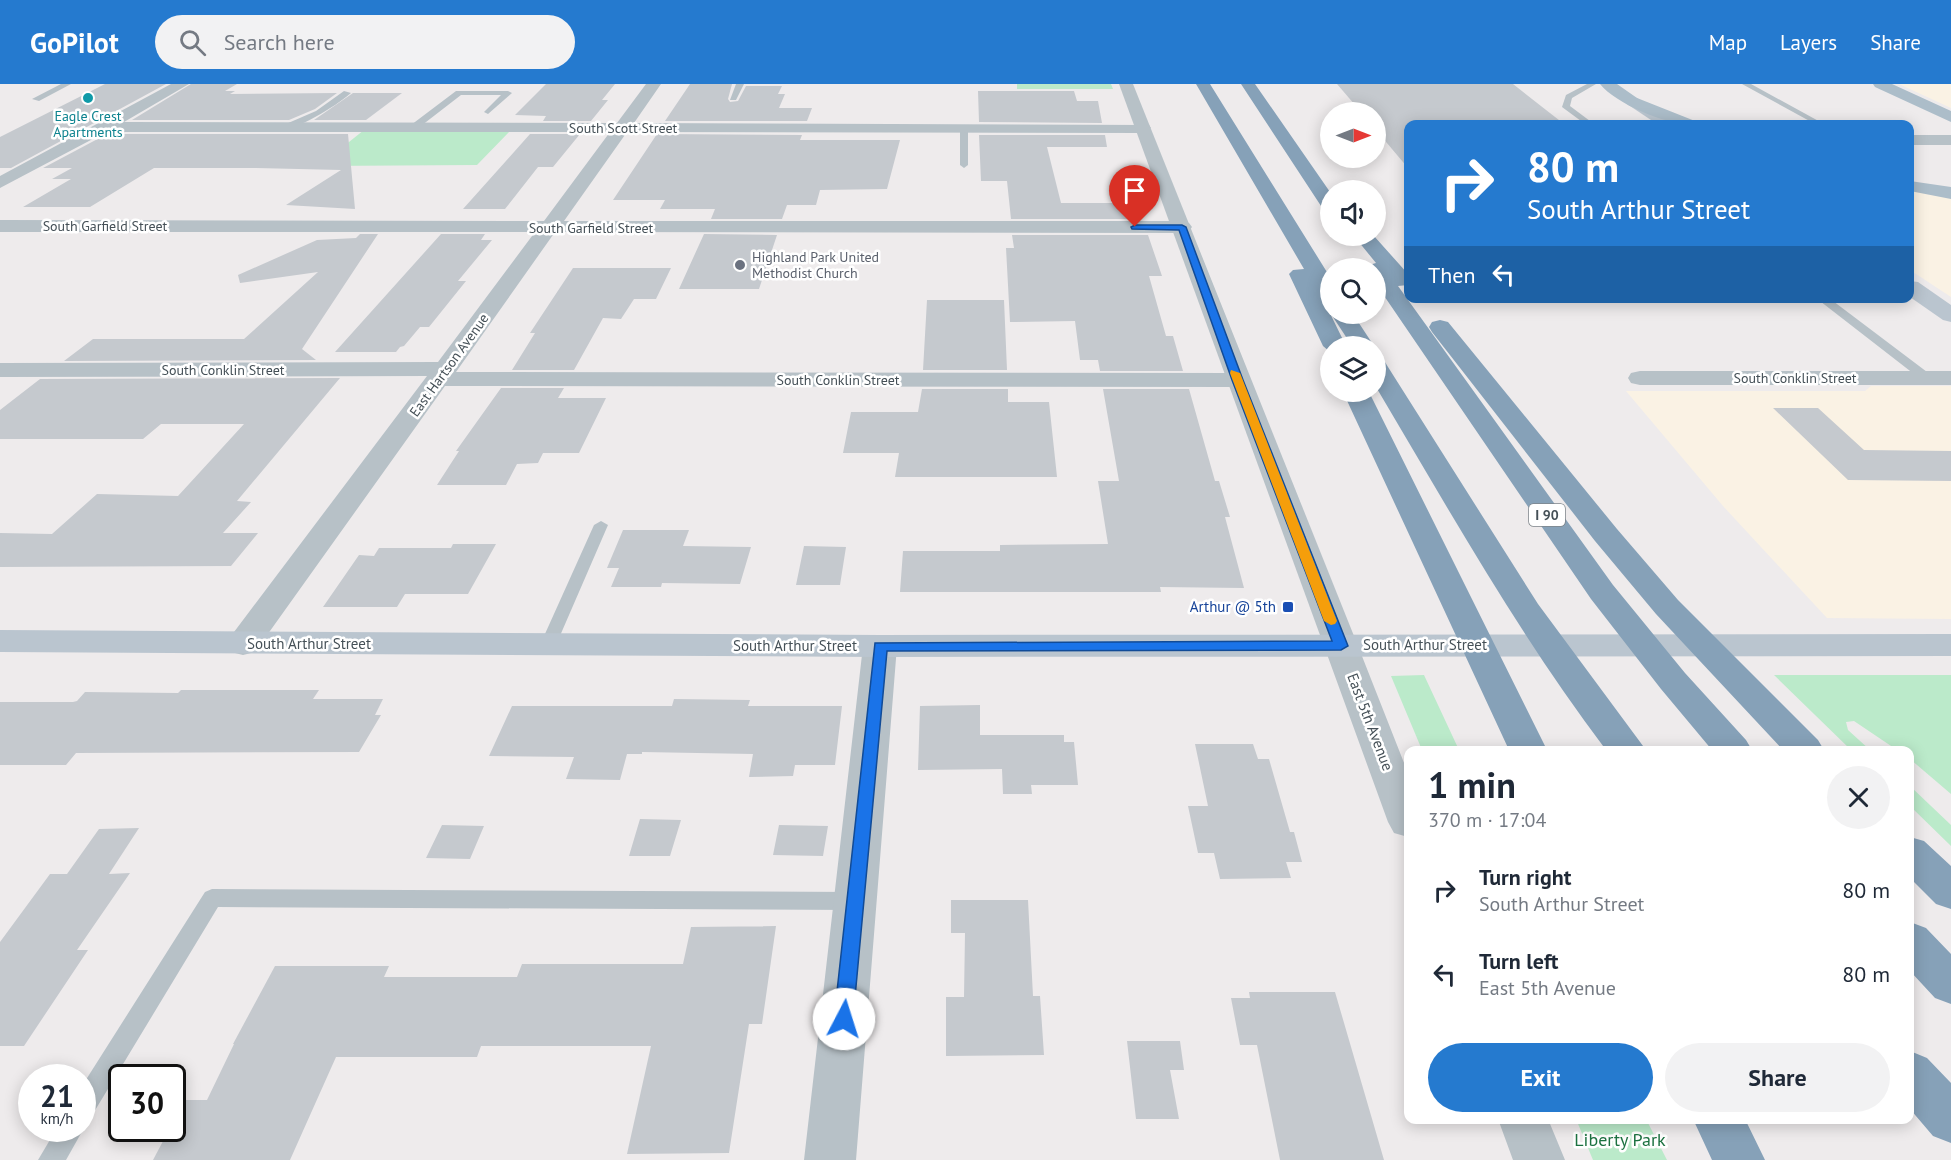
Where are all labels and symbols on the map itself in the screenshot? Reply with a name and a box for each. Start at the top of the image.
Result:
marker: Eagle Crest Apartments [81,91,95,105]
north arrow [1320,102,1386,168]
place label: Eagle Crest Apartments [53,107,123,141]
street label: South Scott Street [569,119,678,137]
pin [1109,165,1160,227]
street label: South Garfield Street [43,217,168,235]
street label: South Garfield Street [529,219,654,237]
place label: Highland Park United Methodist Church [752,248,879,282]
marker: Highland Park United Methodist Church [733,258,747,272]
street label: East Hartson Avenue [406,310,492,420]
street label: South Conklin Street [162,361,285,379]
street label: South Conklin Street [1734,369,1857,387]
street label: South Conklin Street [777,371,900,389]
road number: I 90 [1529,504,1565,526]
place label: Arthur @ 5th [1190,597,1276,616]
marker: Arthur @ 5th [1281,600,1295,614]
street label: South Arthur Street [247,634,371,653]
street label: South Arthur Street [1363,635,1487,654]
street label: South Arthur Street [733,636,857,655]
street label: East 5th Avenue [1343,670,1398,773]
position arrow [812,987,876,1051]
speed limit sign: 30 [108,1064,186,1142]
park label: Liberty Park [1574,1128,1666,1151]

